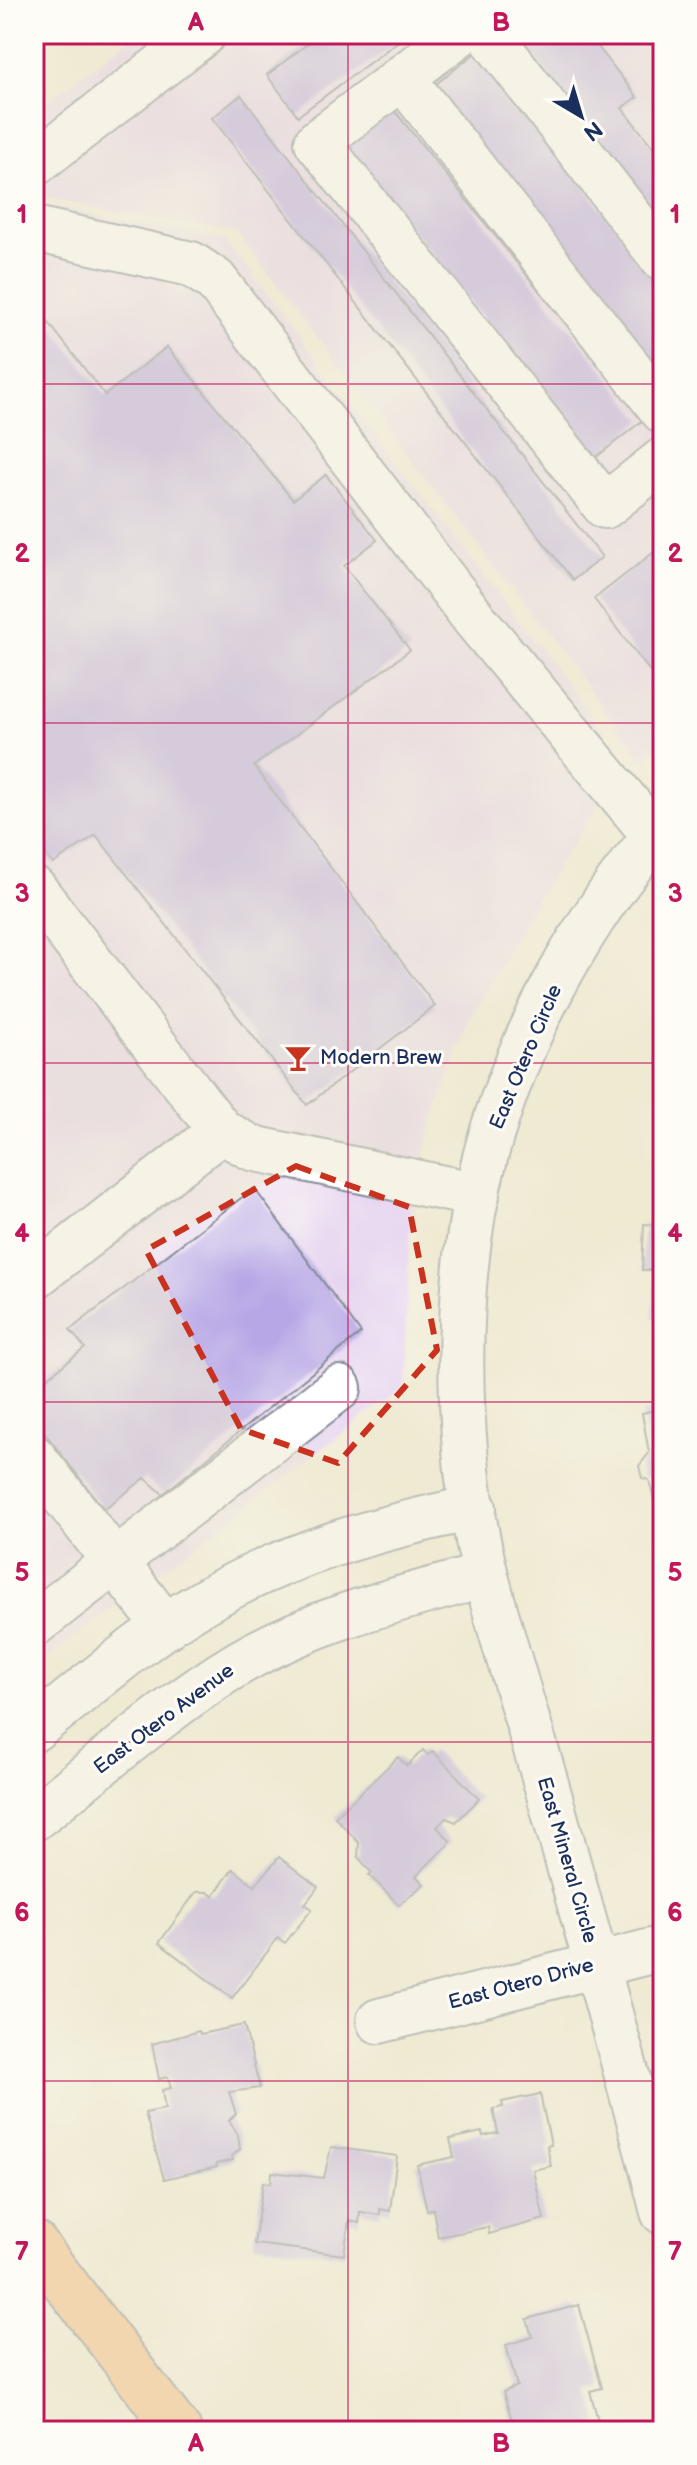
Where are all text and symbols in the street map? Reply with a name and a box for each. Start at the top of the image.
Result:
text: A [187,8,204,39]
text: B [492,8,510,39]
north arrow [541,76,621,156]
text: N [578,115,607,146]
text: 1 [17,200,27,231]
text: 1 [670,200,680,231]
text: 2 [14,539,30,570]
text: 2 [667,539,683,570]
text: 3 [14,879,30,910]
text: 3 [667,879,683,910]
street label: East Otero Circle [485,981,567,1133]
bar icon: Modern Brew [283,1043,313,1073]
place label: Modern Brew [320,1046,442,1070]
text: 4 [14,1219,30,1250]
text: 4 [667,1219,683,1250]
text: 5 [14,1558,30,1589]
text: 5 [667,1558,683,1589]
street label: East Otero Avenue [89,1658,239,1780]
street label: East Mineral Circle [532,1774,602,1946]
text: 6 [14,1898,30,1929]
text: 6 [667,1898,683,1929]
street label: East Otero Drive [446,1953,596,2015]
text: 7 [15,2237,29,2268]
text: 7 [668,2237,682,2268]
text: A [187,2429,204,2460]
text: B [492,2429,510,2460]

